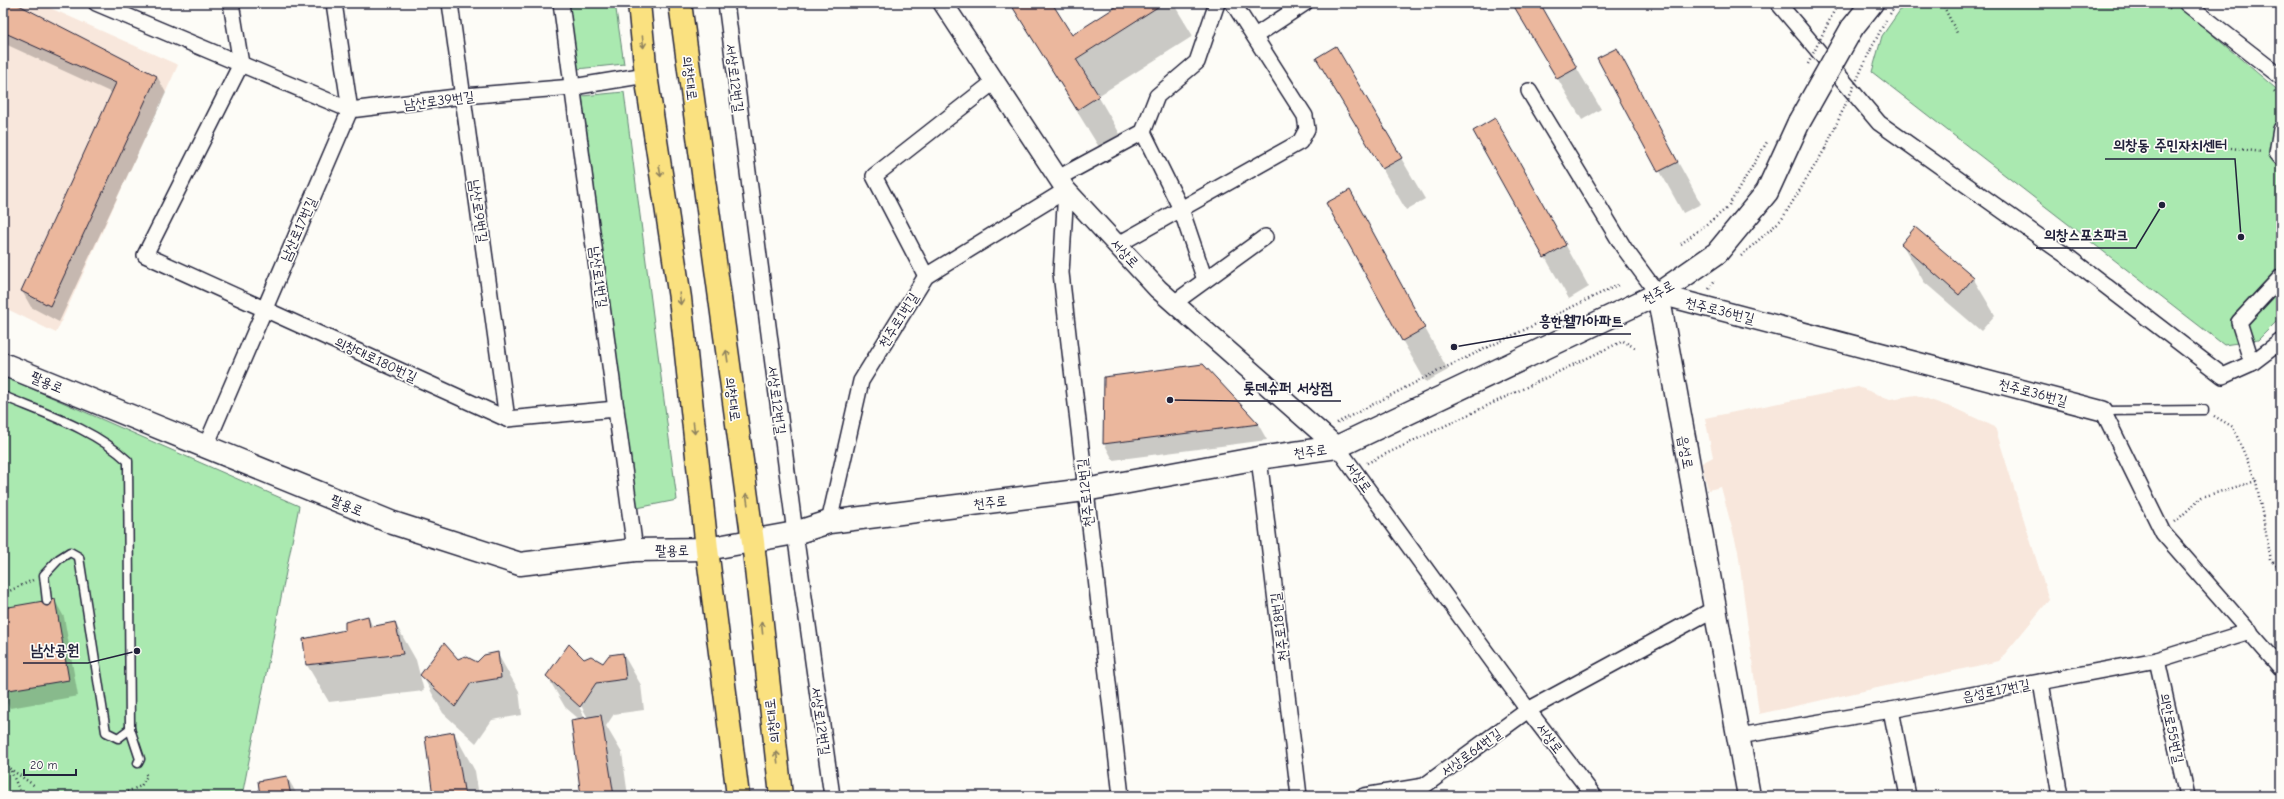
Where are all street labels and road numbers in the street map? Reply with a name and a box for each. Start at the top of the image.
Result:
street label: 서상로12번길 [722,43,747,114]
street label: 의창대로 [678,55,701,101]
street label: 남산로39번길 [403,88,476,113]
street label: 남산로9번길 [466,178,491,245]
street label: 남산로17번길 [277,194,320,264]
street label: 서상로 [1107,235,1142,271]
street label: 남산로1번길 [586,245,611,310]
street label: 천주로 [1639,277,1677,308]
street label: 천주로1번길 [875,289,922,351]
street label: 천주로36번길 [1683,294,1757,327]
street label: 의창대로180번길 [332,333,420,386]
street label: 서상로12번길 [764,365,789,436]
street label: 팔용로 [28,368,66,397]
street label: 천주로36번길 [1996,375,2070,410]
street label: 의창대로 [721,376,744,423]
street label: 읍성로 [1674,434,1697,470]
street label: 천주로 [1292,441,1328,462]
street label: 천주로12번길 [1073,457,1098,528]
street label: 서상로 [1342,459,1375,496]
street label: 팔용로 [328,491,366,520]
street label: 천주로 [972,492,1008,513]
street label: 팔용로 [655,542,689,559]
street label: 천주로18번길 [1267,591,1292,662]
street label: 읍성로17번길 [1961,675,2032,705]
street label: 서상로12번길 [807,686,834,757]
street label: 의안로55번길 [2156,691,2187,766]
street label: 의창대로 [761,698,784,744]
street label: 서상로 [1533,720,1567,757]
street label: 서상로64번길 [1438,724,1505,780]

